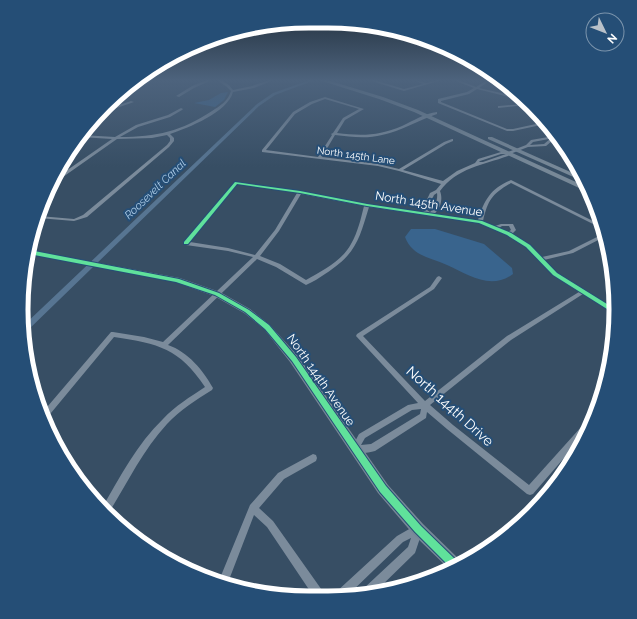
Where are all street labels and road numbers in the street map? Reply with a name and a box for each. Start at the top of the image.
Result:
street label: North 145th Lane [316,145,396,166]
street label: North 145th Avenue [374,189,484,219]
street label: North 144th Avenue [284,331,358,429]
street label: North 144th Drive [403,363,497,449]

